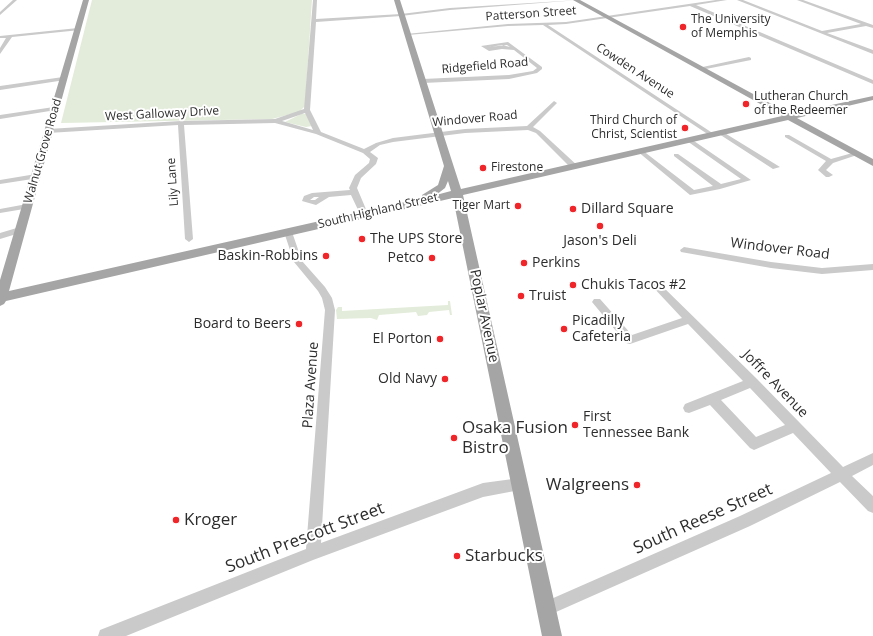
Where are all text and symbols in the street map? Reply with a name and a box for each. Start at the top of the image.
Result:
street label: Patterson Street [485,4,577,24]
place label: The University of Memphis [691,13,771,41]
marker: The University of Memphis [678,22,688,32]
street label: Cowden Avenue [593,40,677,102]
street label: Ridgefield Road [441,55,529,77]
place label: Lutheran Church of the Redeemer [754,90,848,118]
street label: Walnut Grove Road [21,97,65,205]
marker: Lutheran Church of the Redeemer [741,99,751,109]
street label: West Galloway Drive [105,104,219,124]
street label: Windover Road [432,108,518,130]
place label: Third Church of Christ, Scientist [590,114,677,142]
marker: Third Church of Christ, Scientist [680,123,690,133]
street label: Lily Lane [164,157,182,207]
place label: Firestone [491,161,543,175]
marker: Firestone [478,163,488,173]
street label: South Highland Street [317,190,439,232]
place label: Tiger Mart [452,199,510,213]
marker: Tiger Mart [513,201,523,211]
place label: Dillard Square [581,201,674,217]
marker: Dillard Square [568,204,578,214]
marker: Jason's Deli [595,221,605,231]
place label: The UPS Store [370,231,462,247]
place label: Jason's Deli [563,233,637,249]
marker: The UPS Store [357,234,367,244]
street label: Windover Road [730,235,830,263]
place label: Baskin-Robbins [218,248,318,264]
place label: Petco [388,250,424,266]
marker: Baskin-Robbins [321,251,331,261]
marker: Petco [427,253,437,263]
place label: Perkins [532,255,580,271]
marker: Perkins [519,258,529,268]
street label: Poplar Avenue [466,268,502,364]
place label: Chukis Tacos #2 [581,277,686,293]
marker: Chukis Tacos #2 [568,280,578,290]
place label: Truist [529,288,566,304]
marker: Truist [516,291,526,301]
place label: Picadilly Cafeteria [572,313,631,346]
place label: Board to Beers [194,316,291,332]
marker: Board to Beers [294,319,304,329]
marker: Picadilly Cafeteria [559,324,569,334]
place label: El Porton [372,331,432,347]
marker: El Porton [435,334,445,344]
street label: Plaza Avenue [300,341,322,429]
street label: Joffre Avenue [739,347,811,421]
place label: Old Navy [378,371,437,387]
marker: Old Navy [440,374,450,384]
place label: First Tennessee Bank [583,409,689,442]
place label: Osaka Fusion Bistro [462,418,568,458]
marker: First Tennessee Bank [570,420,580,430]
marker: Osaka Fusion Bistro [449,433,459,443]
place label: Walgreens [546,475,629,495]
street label: South Reese Street [630,479,776,559]
marker: Walgreens [632,480,642,490]
street label: South Prescott Street [223,498,387,578]
place label: Kroger [184,510,237,530]
marker: Kroger [171,515,181,525]
place label: Starbucks [465,546,543,566]
marker: Starbucks [452,551,462,561]

